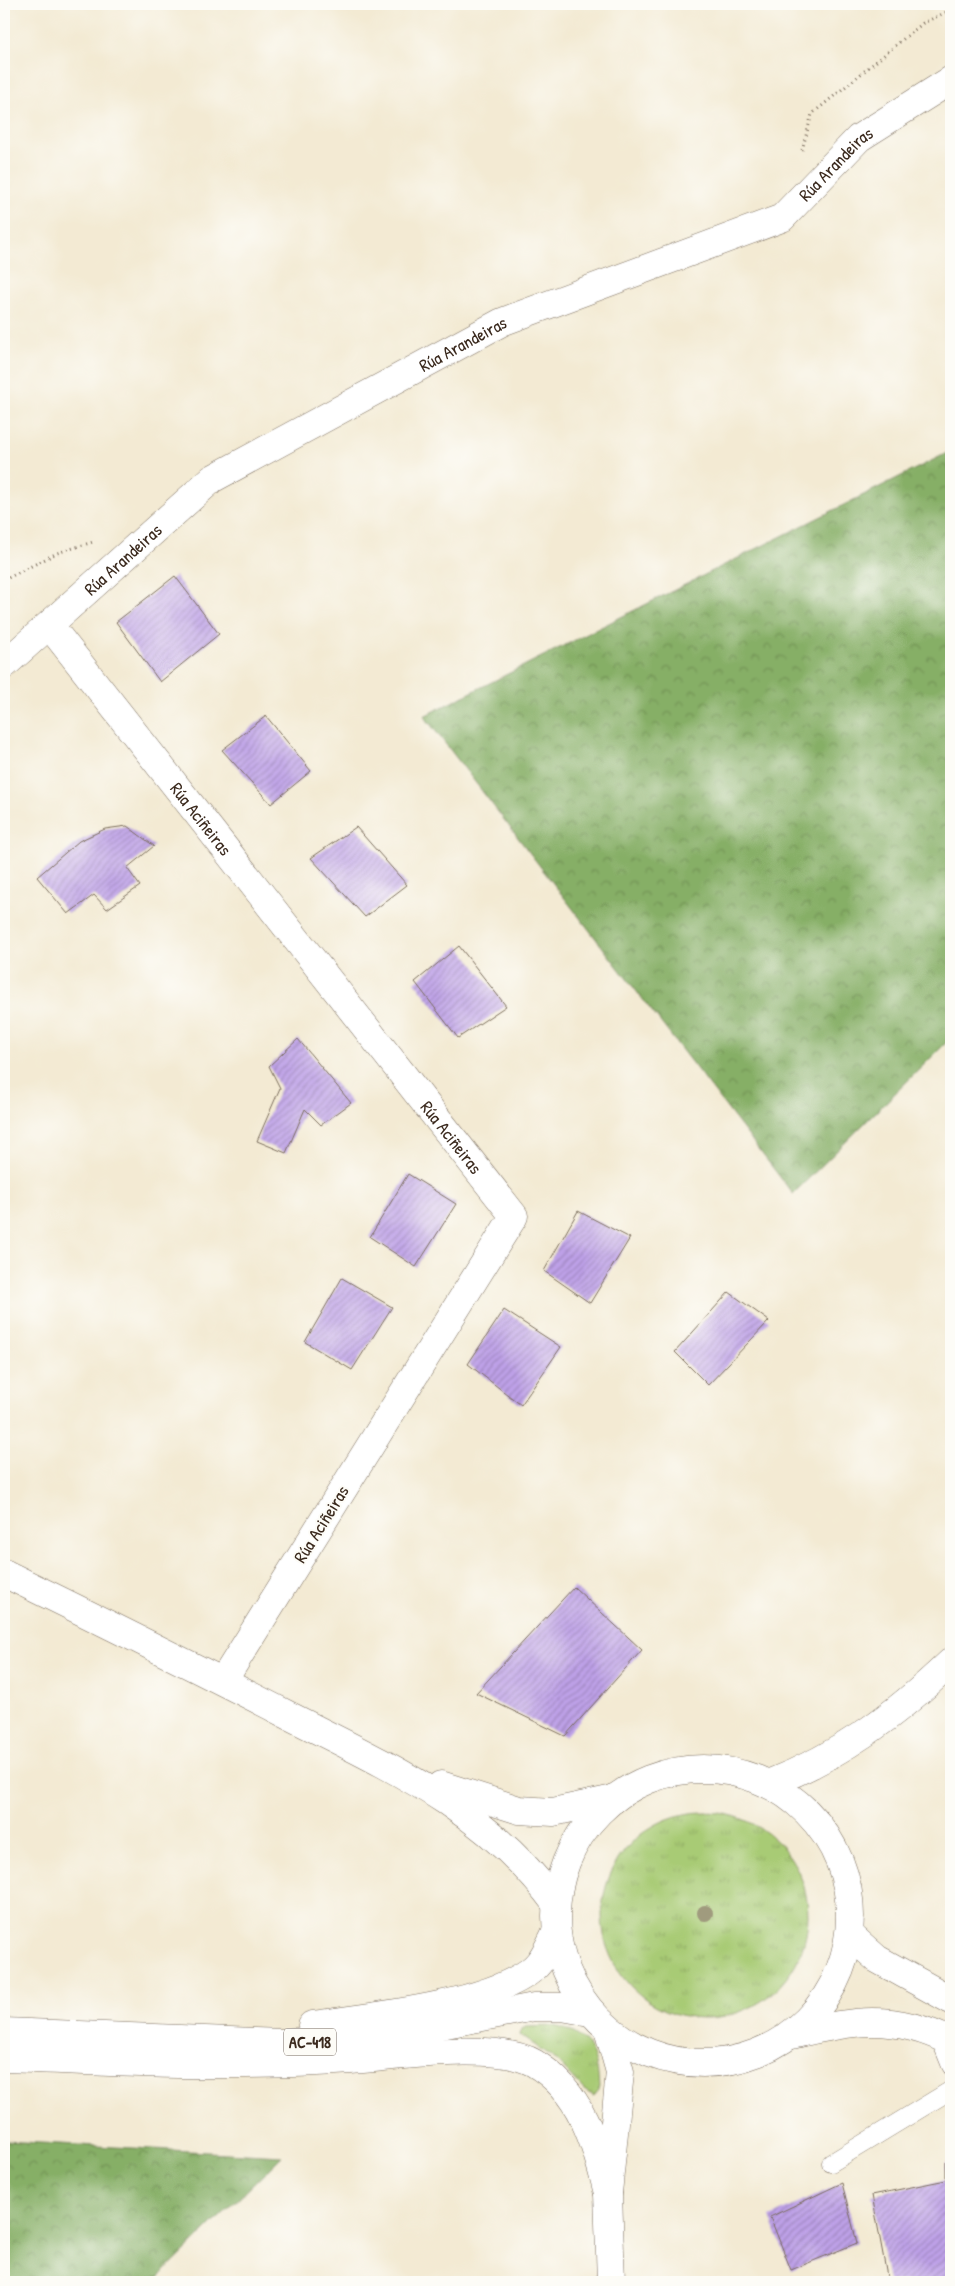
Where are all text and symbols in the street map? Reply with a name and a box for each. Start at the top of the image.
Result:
street label: Rúa Arandeiras [793,120,877,206]
street label: Rúa Arandeiras [414,309,510,377]
street label: Rúa Arandeiras [78,517,167,601]
street label: Rúa Aciñeiras [165,777,238,860]
street label: Rúa Aciñeiras [415,1095,488,1179]
street label: Rúa Aciñeiras [287,1481,355,1567]
road number: AC-418 [284,2028,336,2056]

